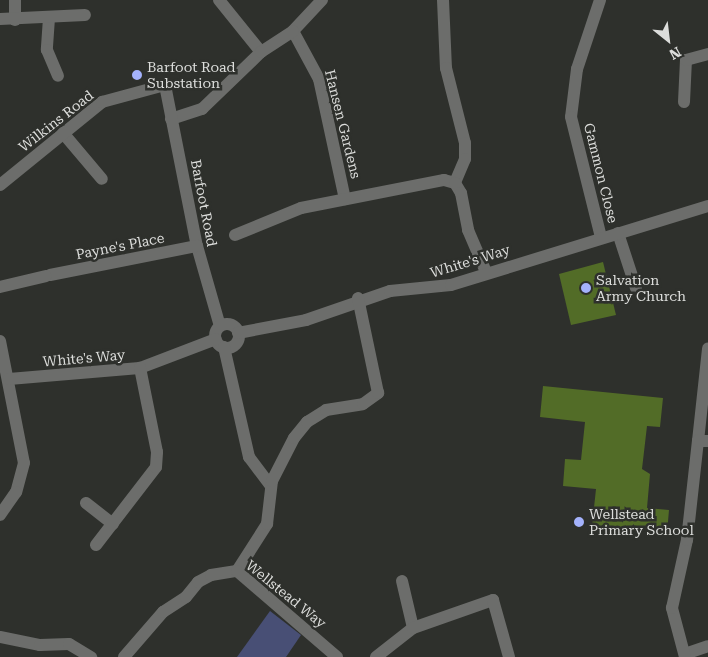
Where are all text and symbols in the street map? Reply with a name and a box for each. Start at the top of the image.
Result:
north arrow [643,15,693,65]
text: N [667,44,684,63]
place label: Barfoot Road Substation [147,59,235,92]
street label: Hansen Gardens [321,68,365,180]
marker: Barfoot Road Substation [131,69,143,81]
street label: Wilkins Road [15,87,97,155]
street label: Gammon Close [580,121,622,225]
street label: Barfoot Road [187,158,221,248]
street label: Payne's Place [74,229,166,263]
street label: White's Way [428,241,512,281]
place label: Salvation Army Church [596,272,686,304]
marker: Salvation Army Church [580,282,592,294]
street label: White's Way [42,346,126,370]
place label: Wellstead Primary School [589,506,694,538]
marker: Wellstead Primary School [573,516,585,528]
street label: Wellstead Way [243,557,329,631]

